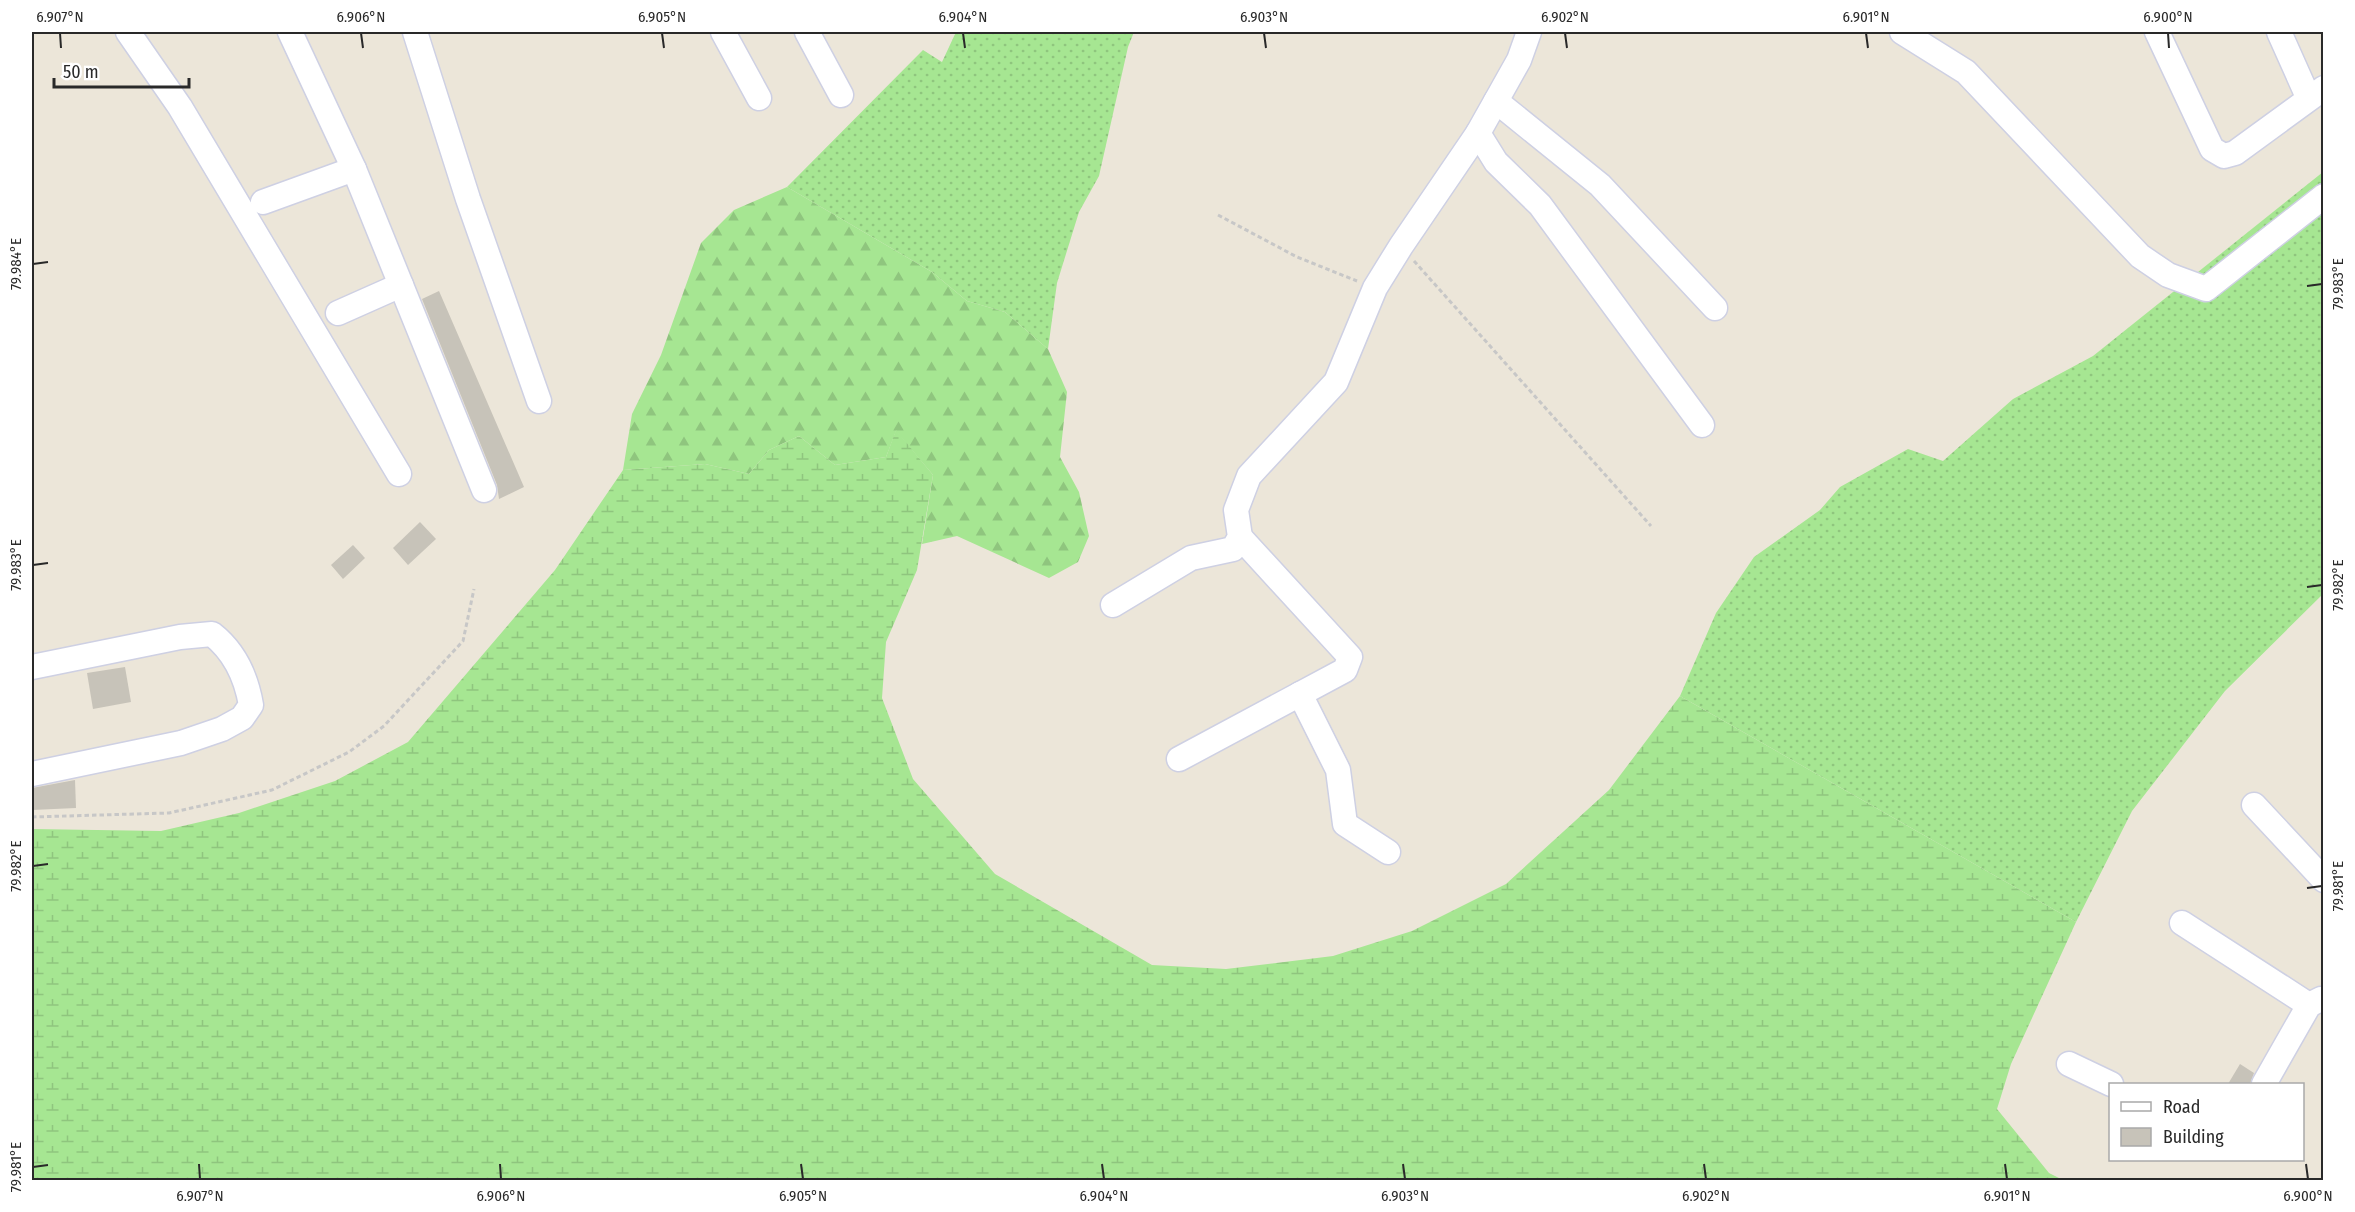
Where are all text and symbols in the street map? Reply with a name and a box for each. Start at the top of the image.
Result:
text: 6.907°N [36,8,84,26]
text: 6.906°N [337,8,385,26]
text: 6.905°N [638,8,686,26]
text: 6.904°N [939,8,987,26]
text: 6.903°N [1240,8,1288,26]
text: 6.902°N [1541,8,1589,26]
text: 6.901°N [1843,8,1889,26]
text: 6.900°N [2143,8,2193,26]
scale bar [54,51,189,89]
text: 50 m [63,61,99,83]
text: 79.984°E [7,238,25,290]
text: 79.983°E [2329,258,2347,310]
text: 79.983°E [7,539,25,591]
text: 79.982°E [2329,559,2347,611]
text: 79.982°E [7,840,25,892]
text: 79.981°E [2329,861,2347,911]
legend [2109,1083,2304,1161]
text: Road [2163,1096,2200,1118]
text: Building [2163,1126,2224,1148]
text: 79.981°E [7,1142,25,1192]
text: 6.907°N [176,1187,224,1205]
text: 6.906°N [477,1187,525,1205]
text: 6.905°N [779,1187,827,1205]
text: 6.904°N [1080,1187,1128,1205]
text: 6.903°N [1381,1187,1429,1205]
text: 6.902°N [1682,1187,1730,1205]
text: 6.901°N [1984,1187,2030,1205]
text: 6.900°N [2283,1187,2333,1205]

